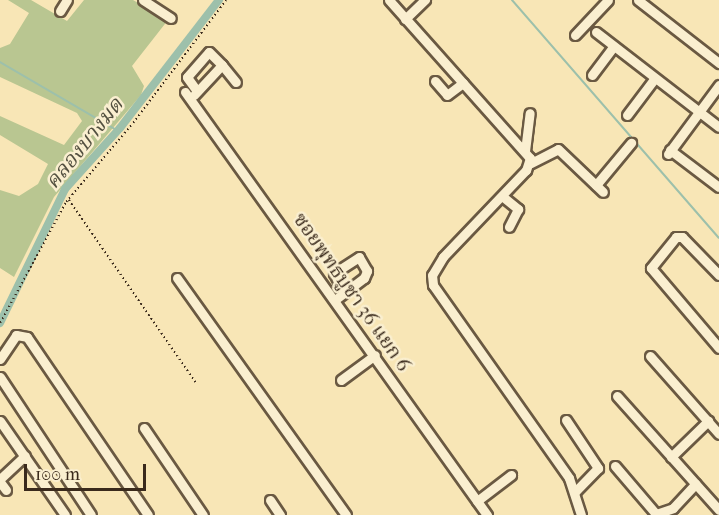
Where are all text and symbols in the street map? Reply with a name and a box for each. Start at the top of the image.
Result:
water label: คลองบางมด [40,92,128,194]
street label: ซอยพุทธบูชา 36 แยก 6 [288,208,416,376]
scale bar [27,452,148,490]
text: 100 m [35,464,80,485]

